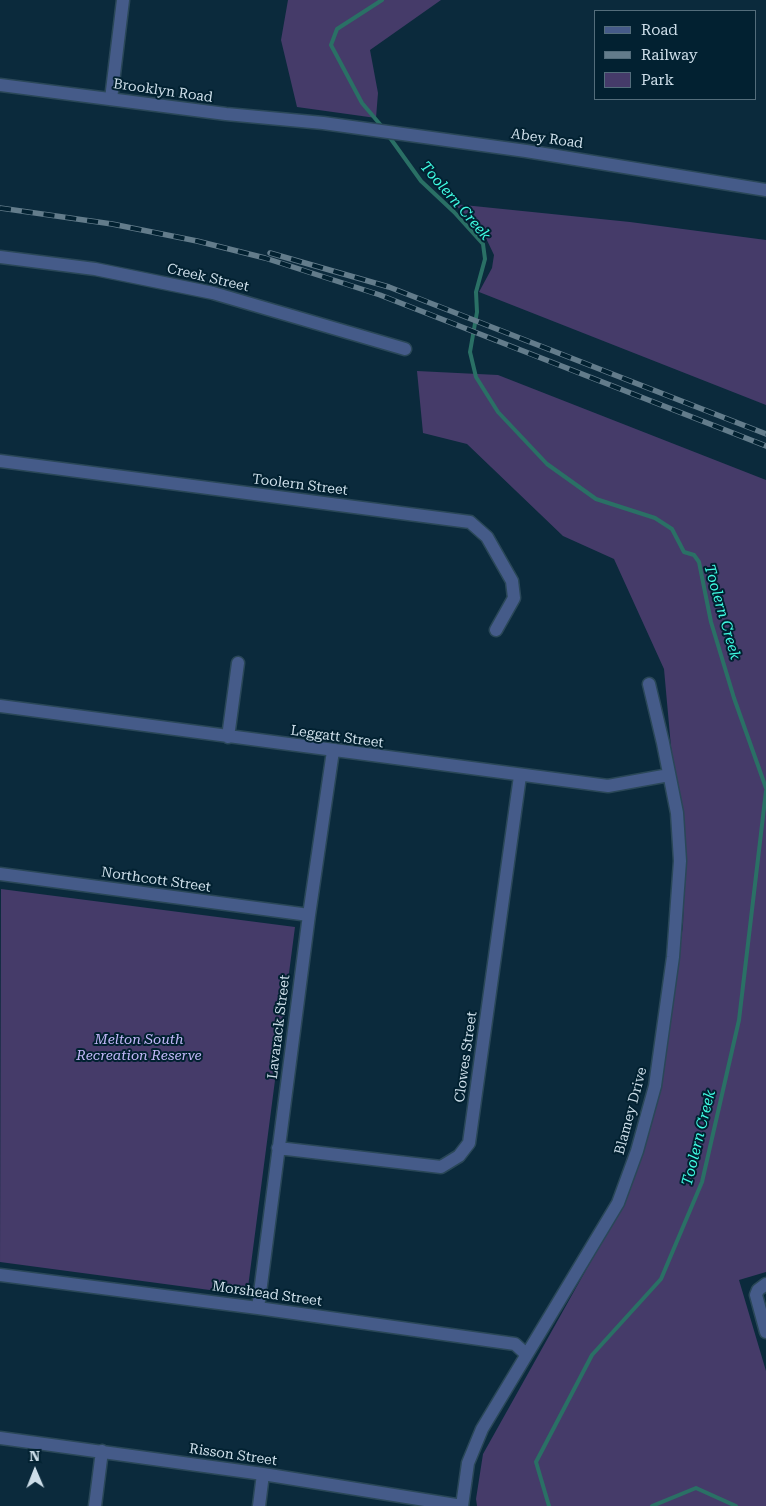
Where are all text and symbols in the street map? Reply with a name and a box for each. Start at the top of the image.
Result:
legend [594,10,756,100]
text: Road [641,21,678,39]
text: Railway [641,46,698,64]
text: Park [641,71,674,89]
street label: Brooklyn Road [112,76,214,106]
street label: Abey Road [510,126,584,152]
water label: Toolern Creek [416,158,494,244]
street label: Creek Street [165,260,251,296]
street label: Toolern Street [251,471,349,499]
water label: Toolern Creek [700,562,744,662]
street label: Leggatt Street [289,722,385,752]
street label: Northcott Street [100,864,212,896]
street label: Lavarack Street [264,974,294,1080]
street label: Clowes Street [451,1010,481,1104]
park label: Melton South Recreation Reserve [76,1032,202,1064]
street label: Blamey Drive [611,1065,651,1157]
water label: Toolern Creek [678,1088,720,1188]
street label: Morshead Street [211,1278,323,1310]
street label: Risson Street [188,1441,278,1469]
north arrow [10,1446,60,1496]
text: N [29,1448,40,1464]

